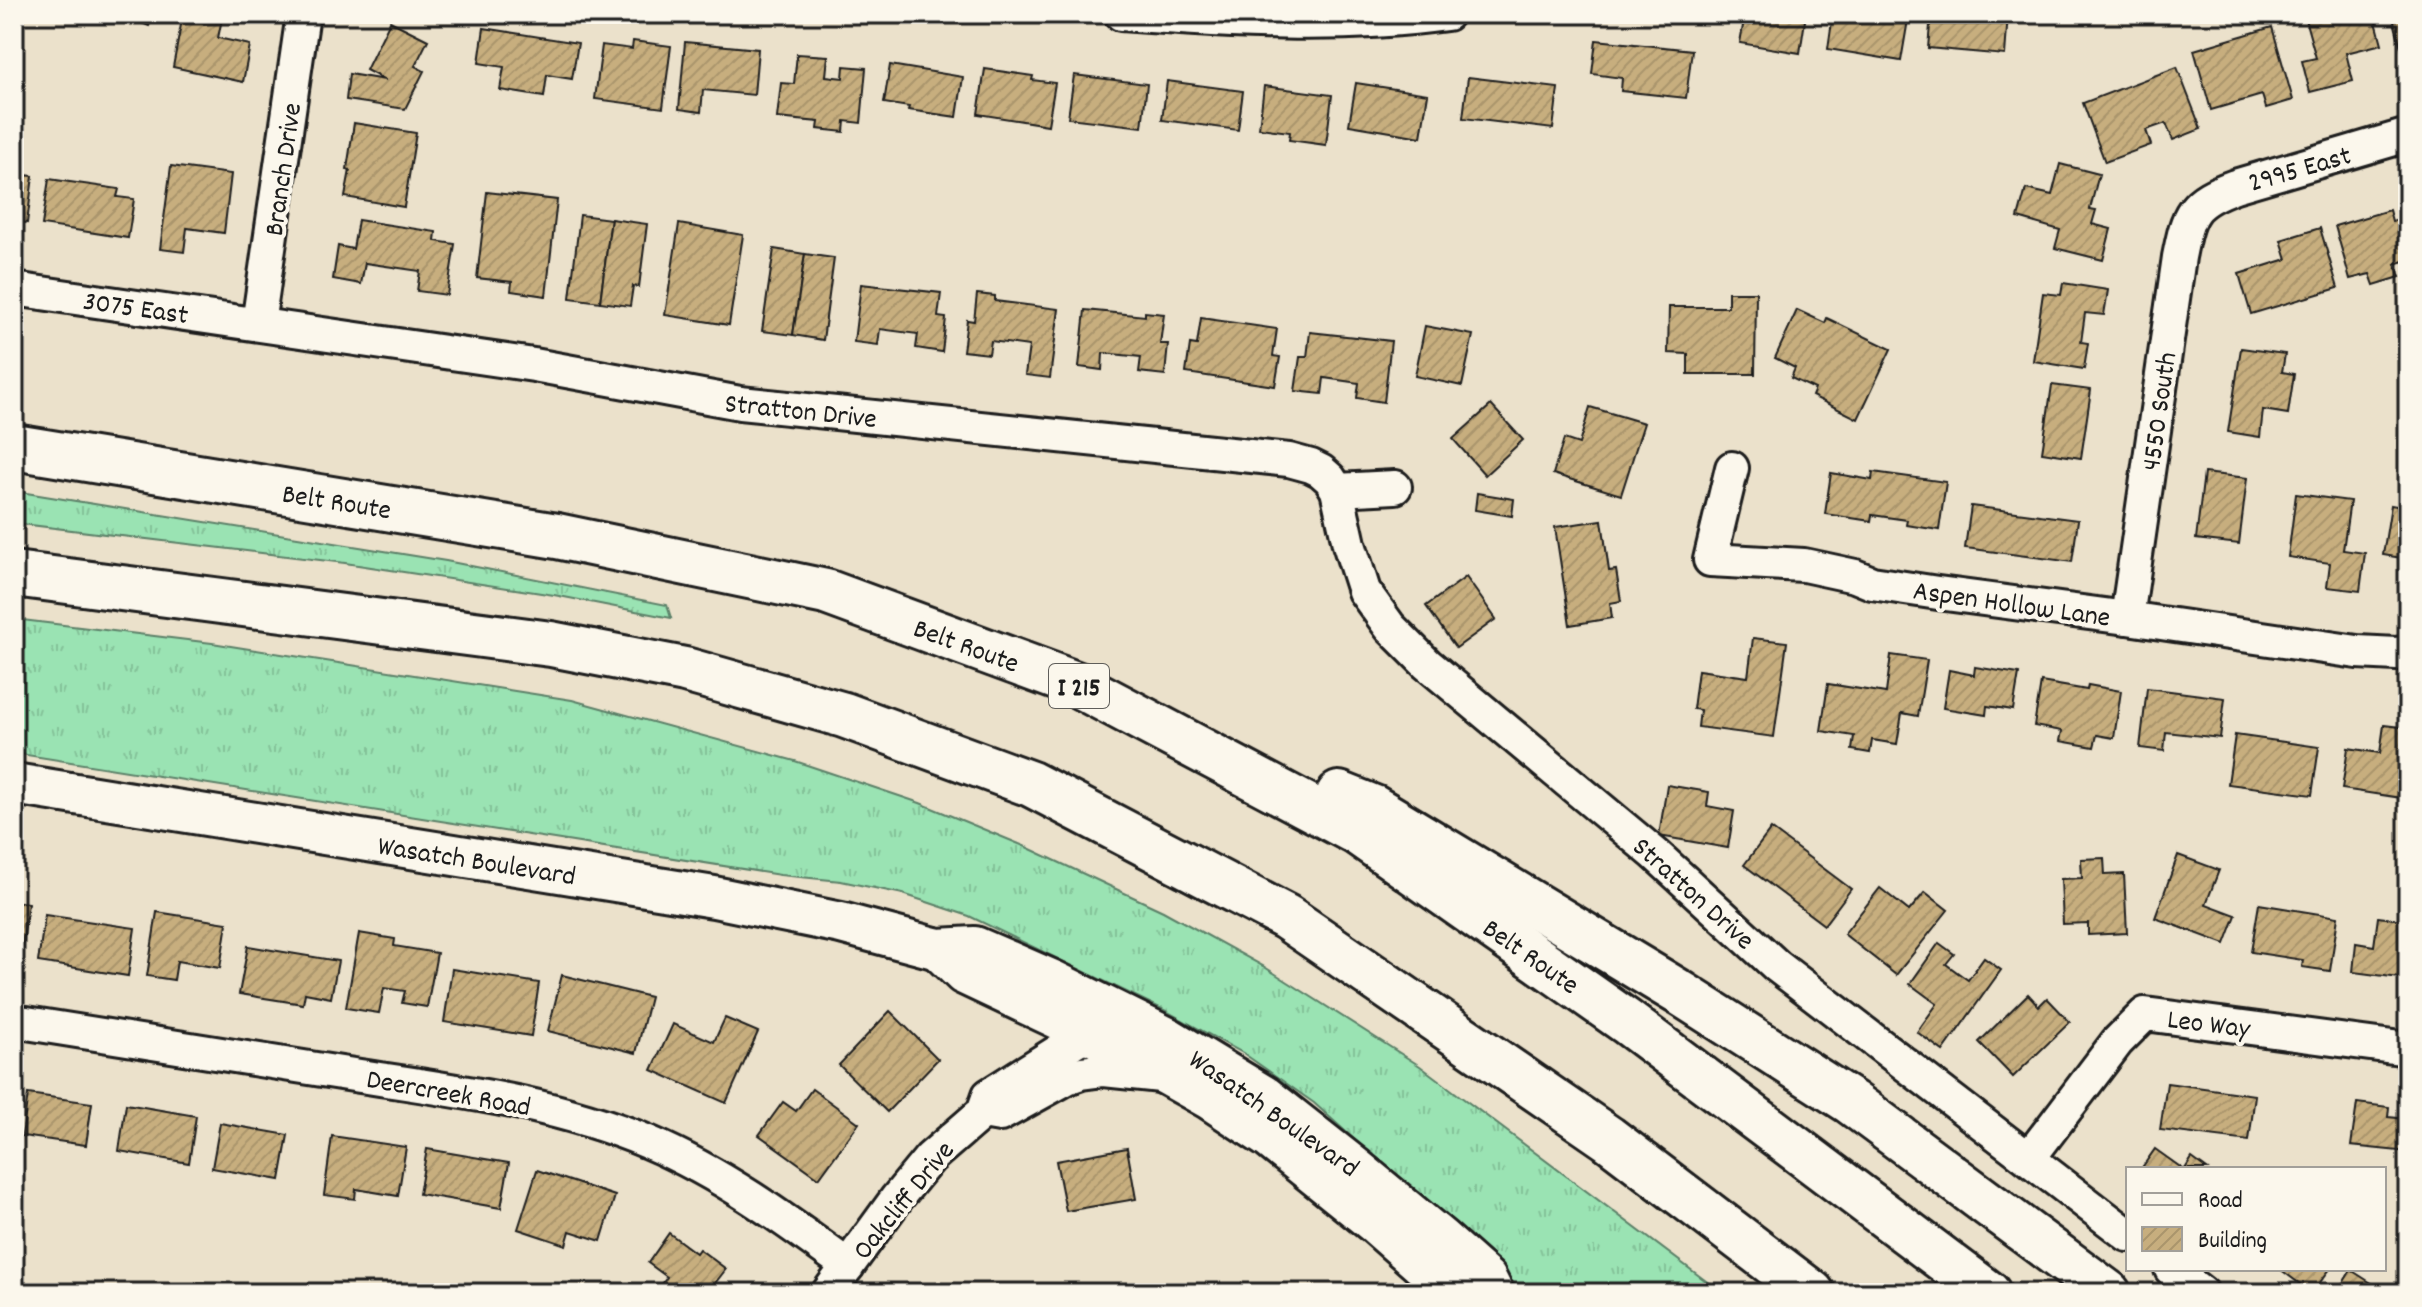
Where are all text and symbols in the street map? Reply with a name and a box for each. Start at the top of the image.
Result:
street label: Branch Drive [257,100,315,239]
street label: 2995 East [2244,138,2356,206]
street label: 3075 East [80,284,190,338]
street label: 4550 South [2134,350,2190,474]
street label: Stratton Drive [722,386,878,442]
street label: Belt Route [279,477,394,533]
street label: Aspen Hollow Lane [1910,573,2112,641]
street label: Belt Route [907,611,1024,686]
road number: I 215 [1049,664,1109,708]
street label: Wasatch Boulevard [374,829,578,899]
street label: Stratton Drive [1622,830,1762,962]
street label: Belt Route [1473,911,1586,1007]
street label: Leo Way [2165,1002,2253,1052]
street label: Wasatch Boulevard [1179,1042,1366,1190]
street label: Deercreek Road [363,1062,533,1130]
street label: Oakcliff Drive [845,1134,966,1270]
legend [2126,1167,2386,1271]
text: Road [2198,1185,2243,1219]
text: Building [2198,1225,2267,1259]

